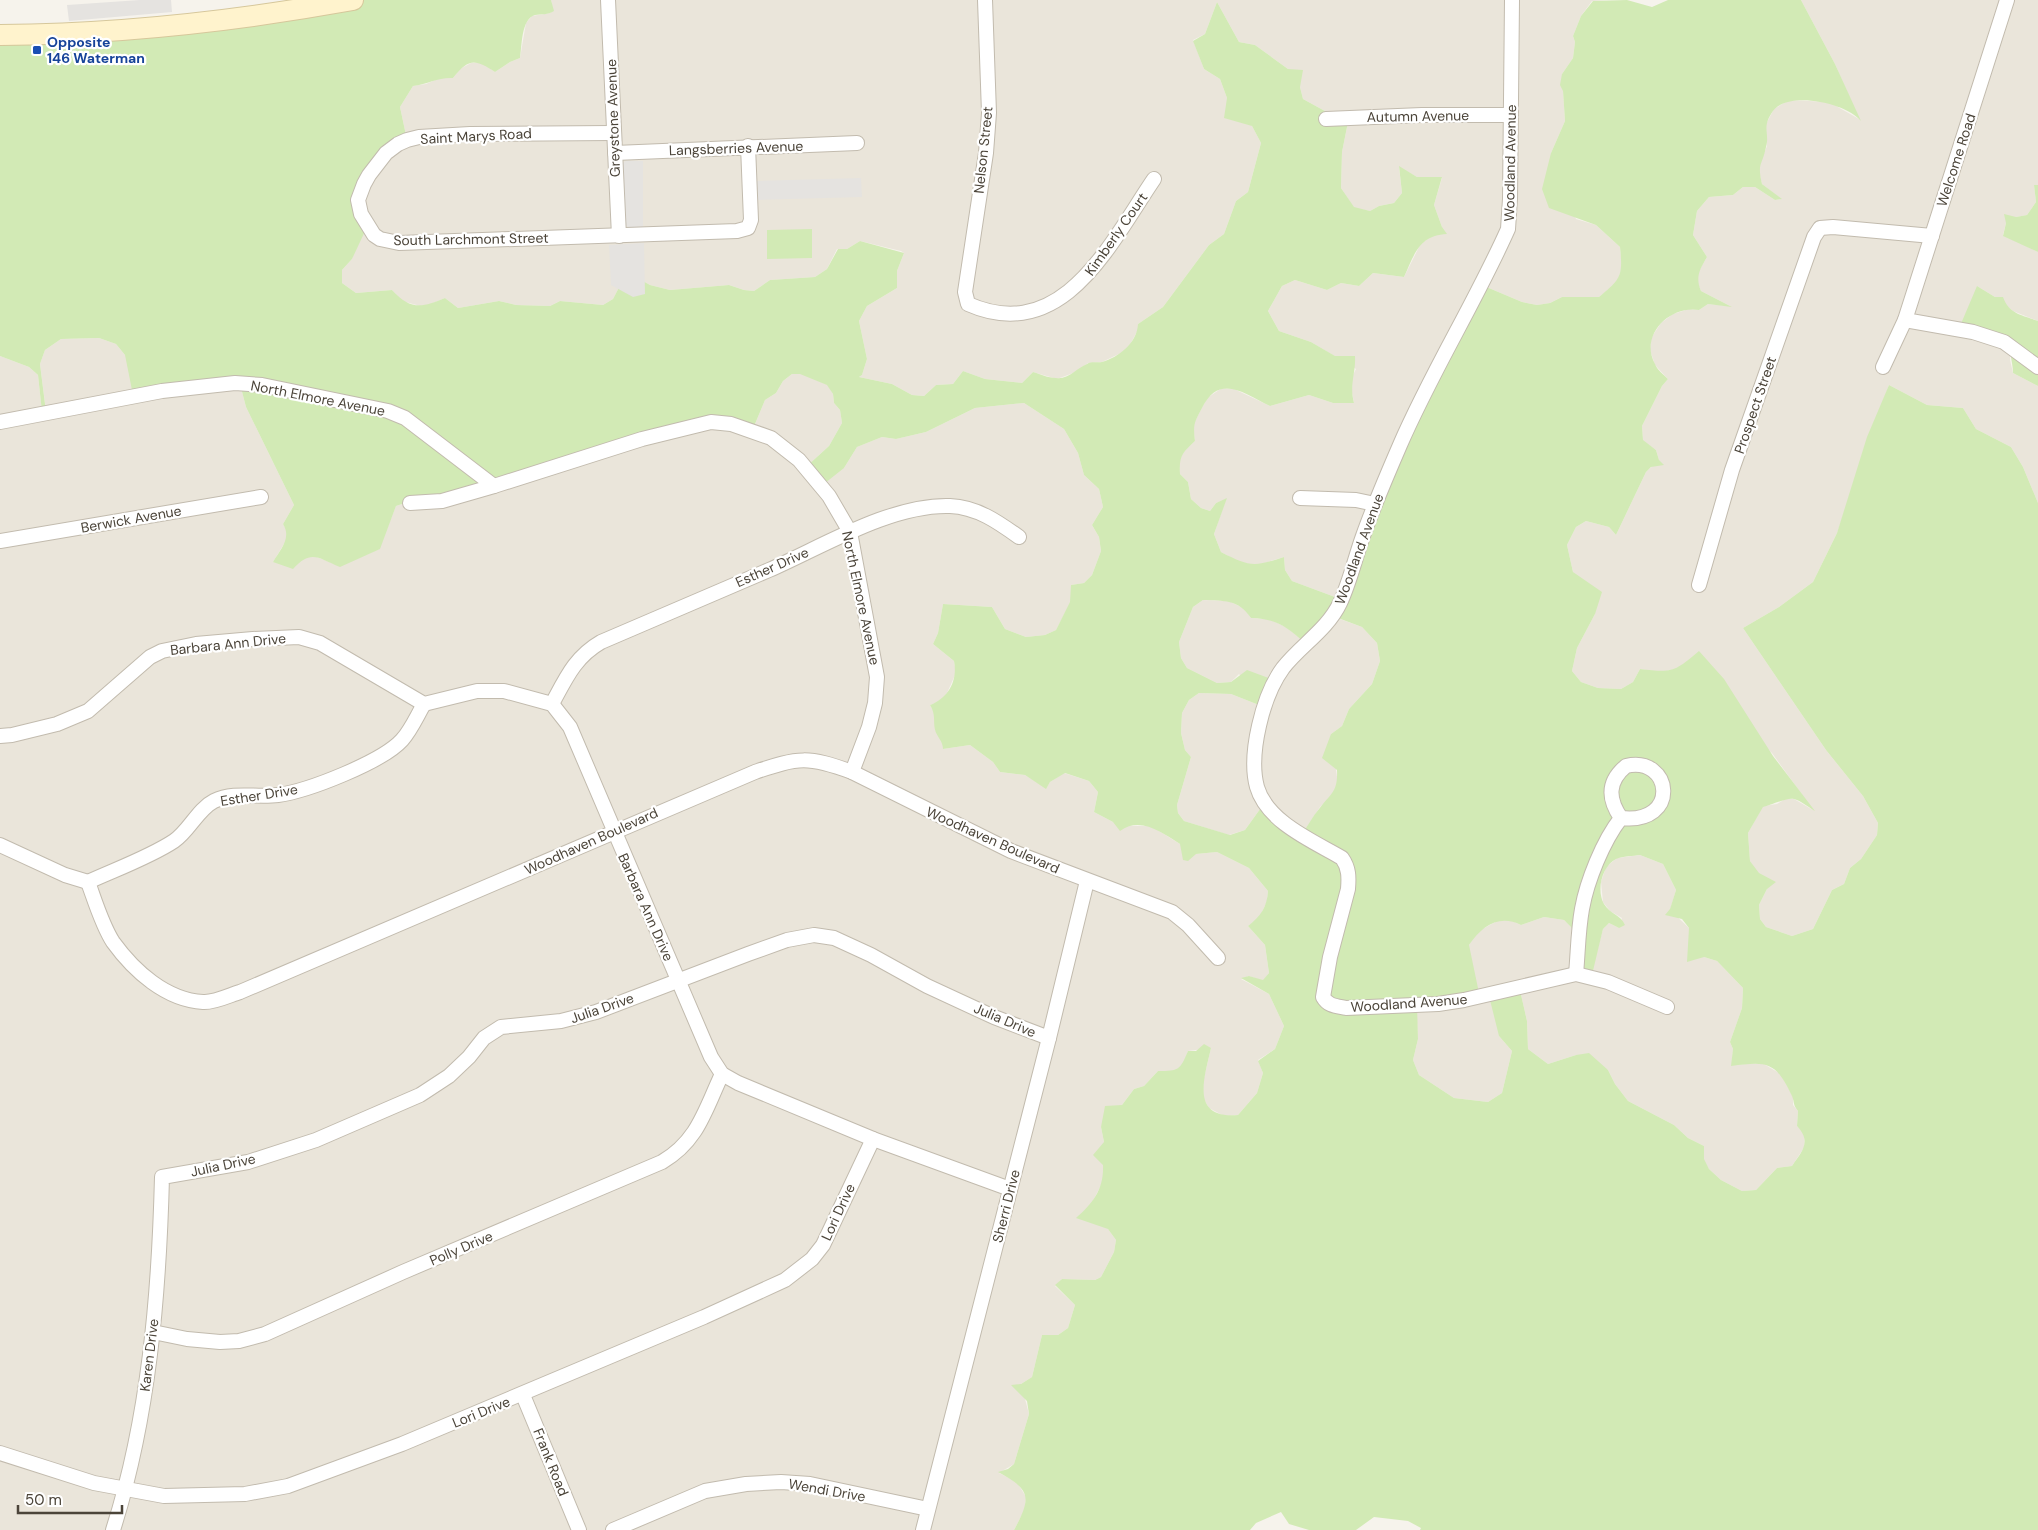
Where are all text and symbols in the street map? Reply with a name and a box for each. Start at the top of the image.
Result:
place label: Opposite 146 Waterman [47,33,145,67]
marker: Opposite 146 Waterman [31,44,43,56]
street label: Greystone Avenue [602,59,624,177]
street label: Woodland Avenue [1500,104,1520,222]
street label: Nelson Street [969,106,997,194]
street label: Autumn Avenue [1367,106,1469,126]
street label: Welcome Road [1932,111,1980,209]
street label: Saint Marys Road [420,124,532,148]
street label: Langsberries Avenue [668,137,804,159]
street label: Kimberly Court [1081,189,1151,279]
street label: South Larchmont Street [393,229,549,249]
street label: Prospect Street [1730,354,1780,456]
street label: North Elmore Avenue [249,376,387,420]
street label: Woodland Avenue [1331,491,1387,607]
street label: Berwick Avenue [79,501,183,537]
street label: North Elmore Avenue [838,529,884,667]
street label: Esther Drive [733,543,811,591]
street label: Barbara Ann Drive [169,629,287,659]
street label: Esther Drive [219,780,299,810]
street label: Woodhaven Boulevard [923,802,1063,878]
street label: Woodhaven Boulevard [521,803,661,879]
street label: Barbara Ann Drive [614,850,678,964]
street label: Julia Drive [568,989,636,1027]
street label: Woodland Avenue [1350,990,1468,1016]
street label: Julia Drive [971,999,1039,1041]
street label: Julia Drive [189,1149,257,1181]
street label: Sherri Drive [988,1168,1024,1244]
street label: Lori Drive [817,1181,859,1243]
street label: Polly Drive [427,1227,495,1269]
street label: Karen Drive [136,1317,162,1392]
street label: Lori Drive [449,1392,513,1432]
street label: Frank Road [529,1425,573,1499]
street label: Wendi Drive [787,1474,867,1506]
scale bar [18,1482,121,1514]
text: 50 m [25,1490,62,1510]

